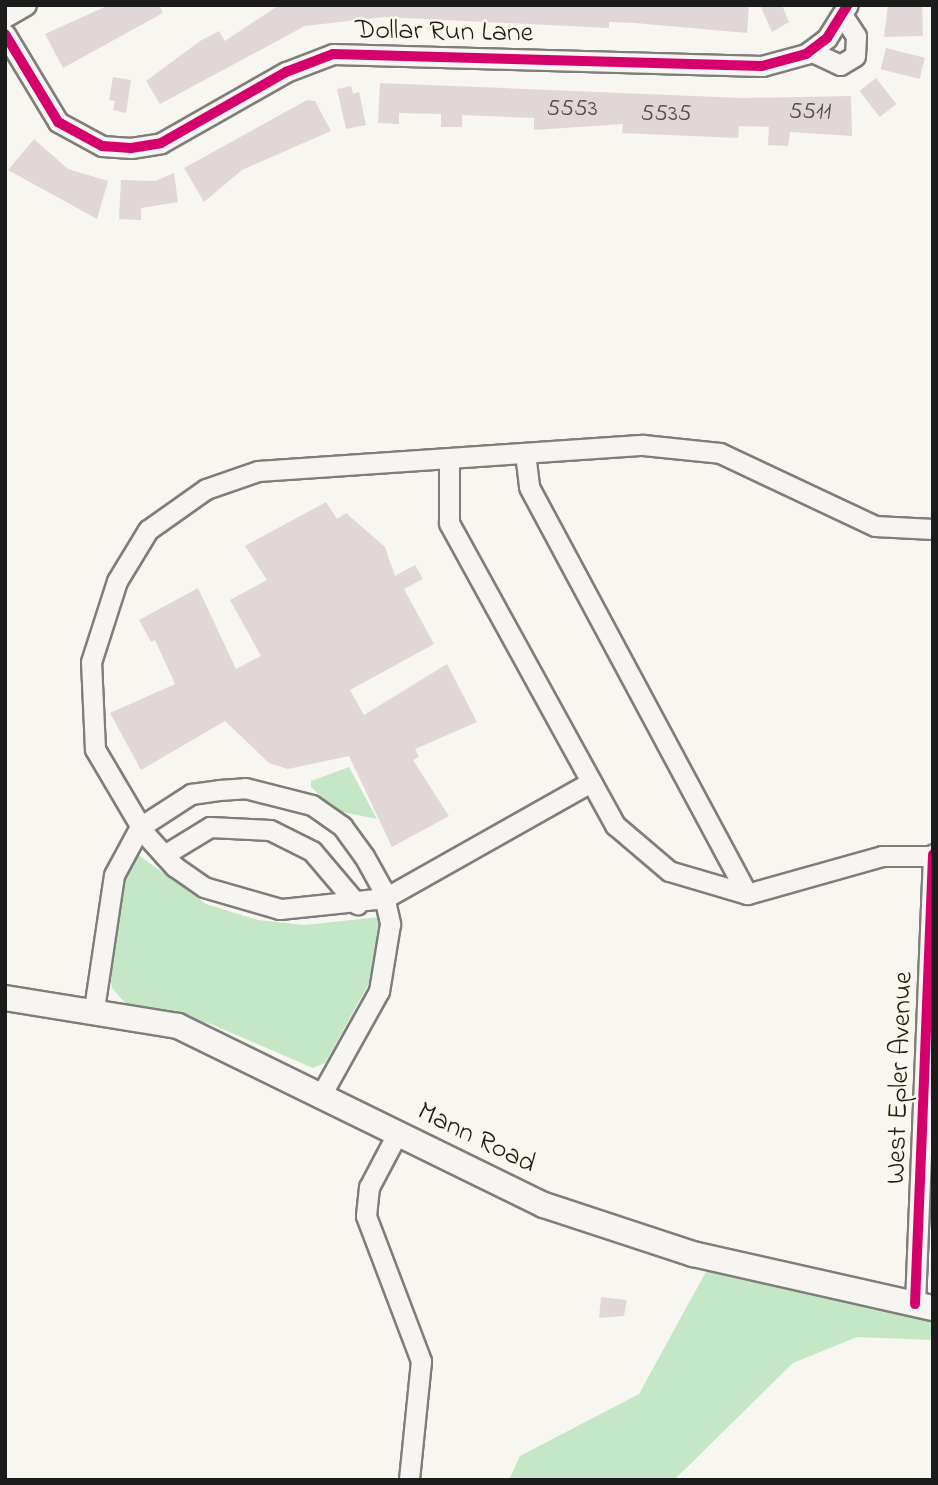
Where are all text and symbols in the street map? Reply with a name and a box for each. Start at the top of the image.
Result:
street label: Dollar Run Lane [354,15,534,51]
house number: 5553 [546,96,598,124]
house number: 5511 [789,99,831,127]
house number: 5535 [640,101,692,129]
street label: West Epler Avenue [880,971,922,1185]
street label: Mann Road [411,1096,541,1182]

